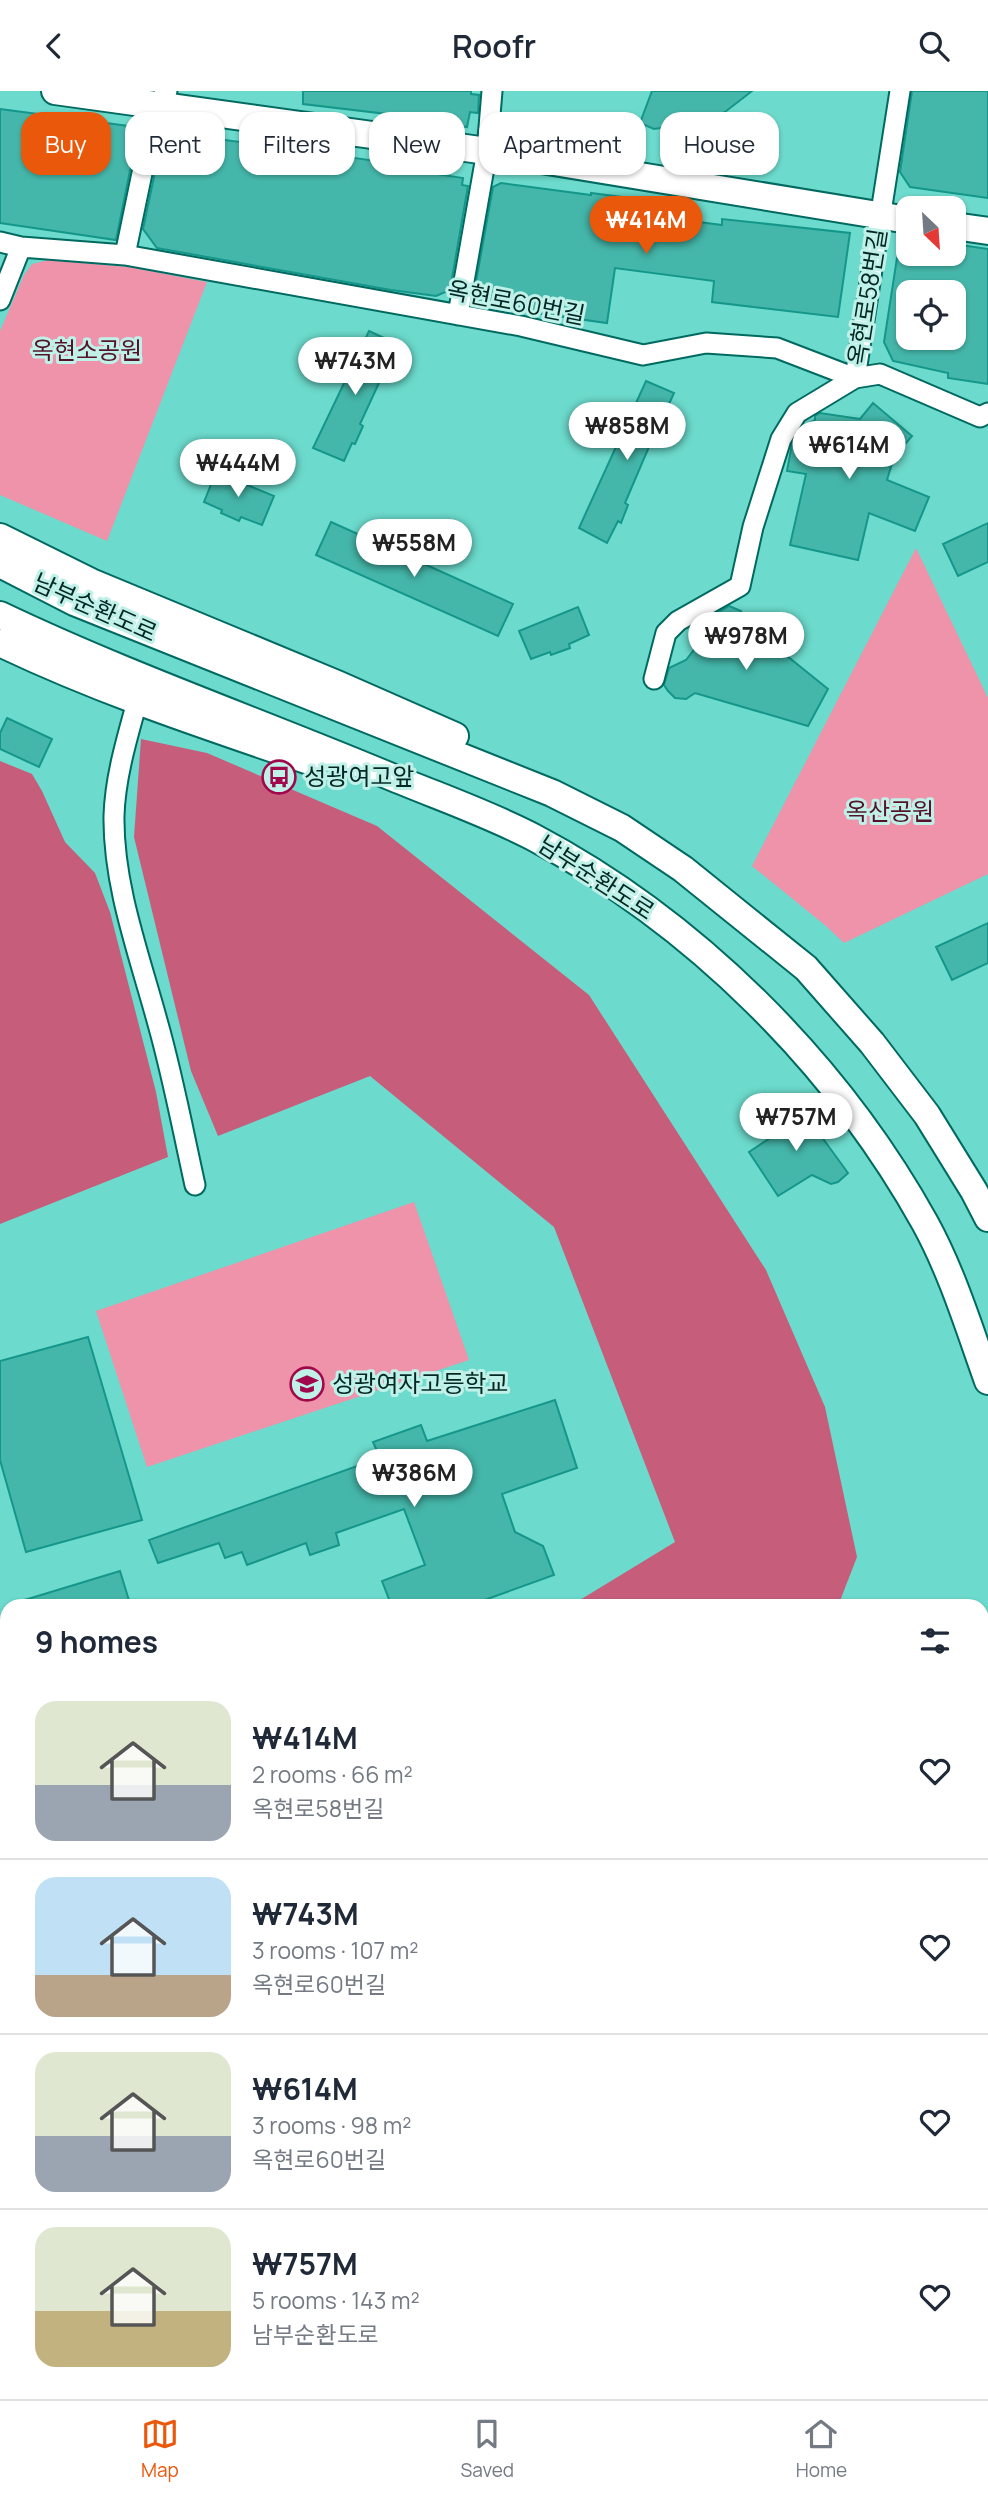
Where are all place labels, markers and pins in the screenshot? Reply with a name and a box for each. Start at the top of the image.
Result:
pin: ₩414M [597,197,695,256]
pin: ₩743M [306,337,404,397]
pin: ₩858M [578,403,676,462]
pin: ₩614M [800,421,898,481]
pin: ₩444M [189,439,287,499]
pin: ₩558M [365,519,463,579]
pin: ₩978M [697,613,795,672]
bus stop icon: 성광여고앞 [260,758,298,796]
place label: 성광여고앞 [304,759,414,792]
pin: ₩757M [747,1093,845,1153]
school or university icon: 성광여자고등학교 [288,1365,326,1403]
place label: 성광여자고등학교 [332,1366,509,1399]
pin: ₩386M [365,1449,463,1509]

